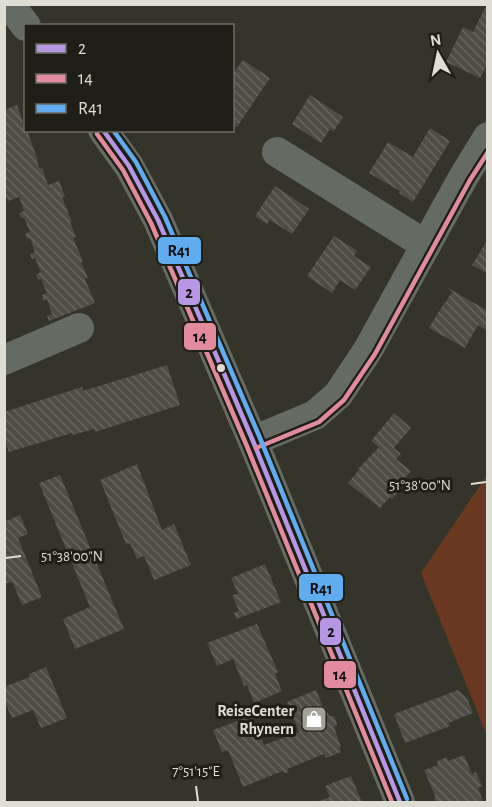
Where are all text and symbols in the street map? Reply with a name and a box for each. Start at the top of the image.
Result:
legend [24,24,234,132]
north arrow [408,24,468,84]
text: N [429,31,443,49]
text: 2 [78,40,86,58]
text: 14 [78,70,93,88]
text: R41 [78,100,103,118]
line badge: R41 [157,236,202,265]
text: R41 [167,243,191,259]
line badge: 2 [177,278,201,306]
text: 2 [185,285,193,301]
line badge: 14 [183,322,217,351]
text: 14 [193,329,207,345]
unlabelled marker [215,362,227,374]
text: 51°38'00"N [389,478,451,493]
text: 51°38'00"N [41,549,103,564]
line badge: R41 [298,573,344,602]
text: R41 [309,581,333,597]
line badge: 2 [319,617,342,646]
text: 2 [327,624,335,640]
line badge: 14 [323,660,357,689]
text: 14 [333,667,347,683]
place label: ReiseCenter Rhynern [217,703,294,738]
shop icon: ReiseCenter Rhynern [299,704,329,734]
text: 7°51'15"E [172,764,220,779]

